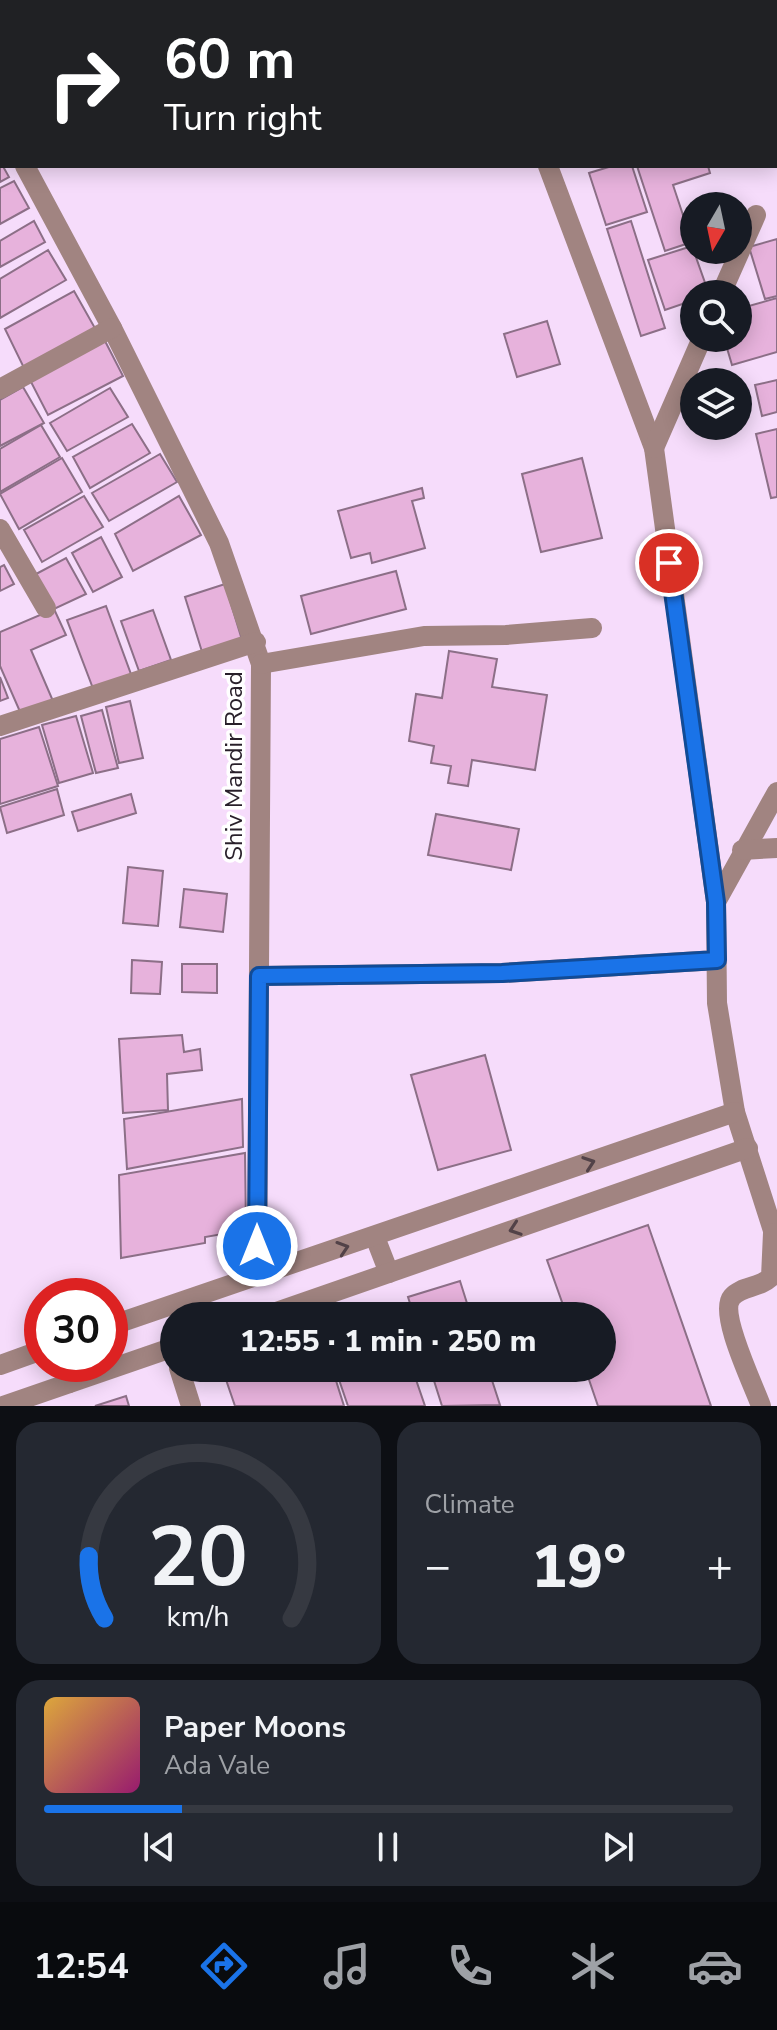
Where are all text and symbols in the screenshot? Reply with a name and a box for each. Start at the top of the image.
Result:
text: 60 m [164,21,295,98]
icon: right [32,32,136,136]
text: Turn right [164,94,321,143]
north arrow [680,192,752,264]
map controls [680,192,752,440]
button: search [680,280,752,352]
button: layers [680,368,752,440]
pin [635,529,703,597]
icon: arrive [647,541,691,585]
street label: Shiv Mandir Road [218,671,250,861]
one-way arrow [581,1156,595,1172]
position arrow [215,1204,299,1288]
one-way arrow [509,1219,523,1236]
one-way arrow [335,1241,349,1257]
speed limit sign: 30 [24,1278,128,1382]
text: 12:55 · 1 min · 250 m [240,1321,536,1362]
text: Climate [425,1487,515,1522]
text: 20 [148,1501,248,1614]
text: 19° [531,1526,626,1608]
text: − [425,1537,451,1597]
text: + [707,1537,733,1597]
text: km/h [167,1597,230,1636]
text: Paper Moons [164,1707,346,1748]
text: Ada Vale [164,1748,270,1783]
icon: previous [137,1825,181,1869]
icon: pause [366,1825,410,1869]
icon: next [596,1825,640,1869]
icon: directions [196,1938,252,1994]
icon: music [319,1938,375,1994]
icon: phone [442,1938,498,1994]
icon: climate [565,1938,621,1994]
icon: car [687,1938,743,1994]
text: 12:54 [33,1942,129,1991]

